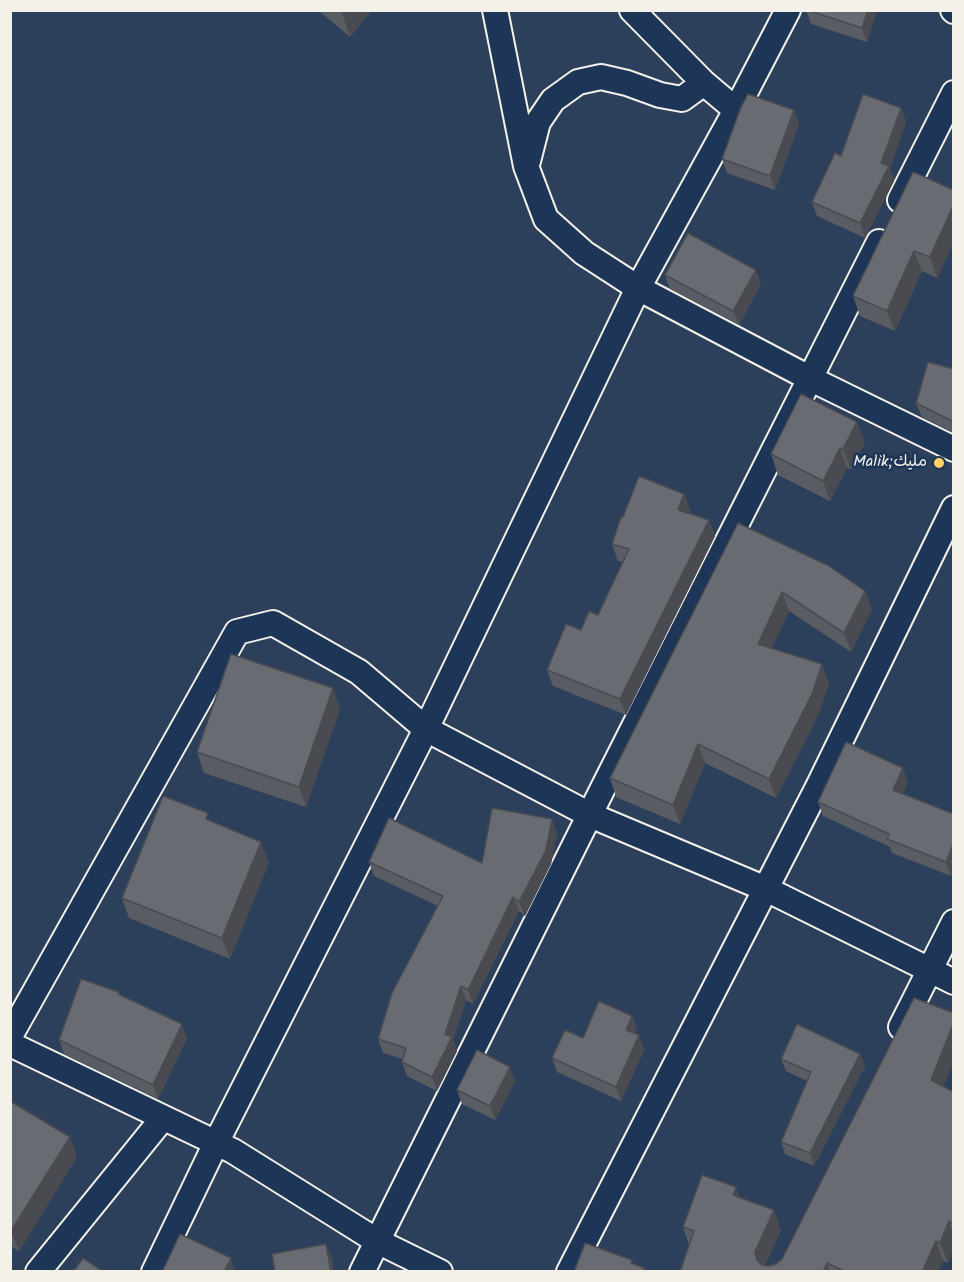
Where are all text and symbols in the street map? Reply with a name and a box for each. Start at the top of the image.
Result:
place label: Malik;مليك [853,453,927,473]
marker: Malik;مليك [932,456,946,470]

